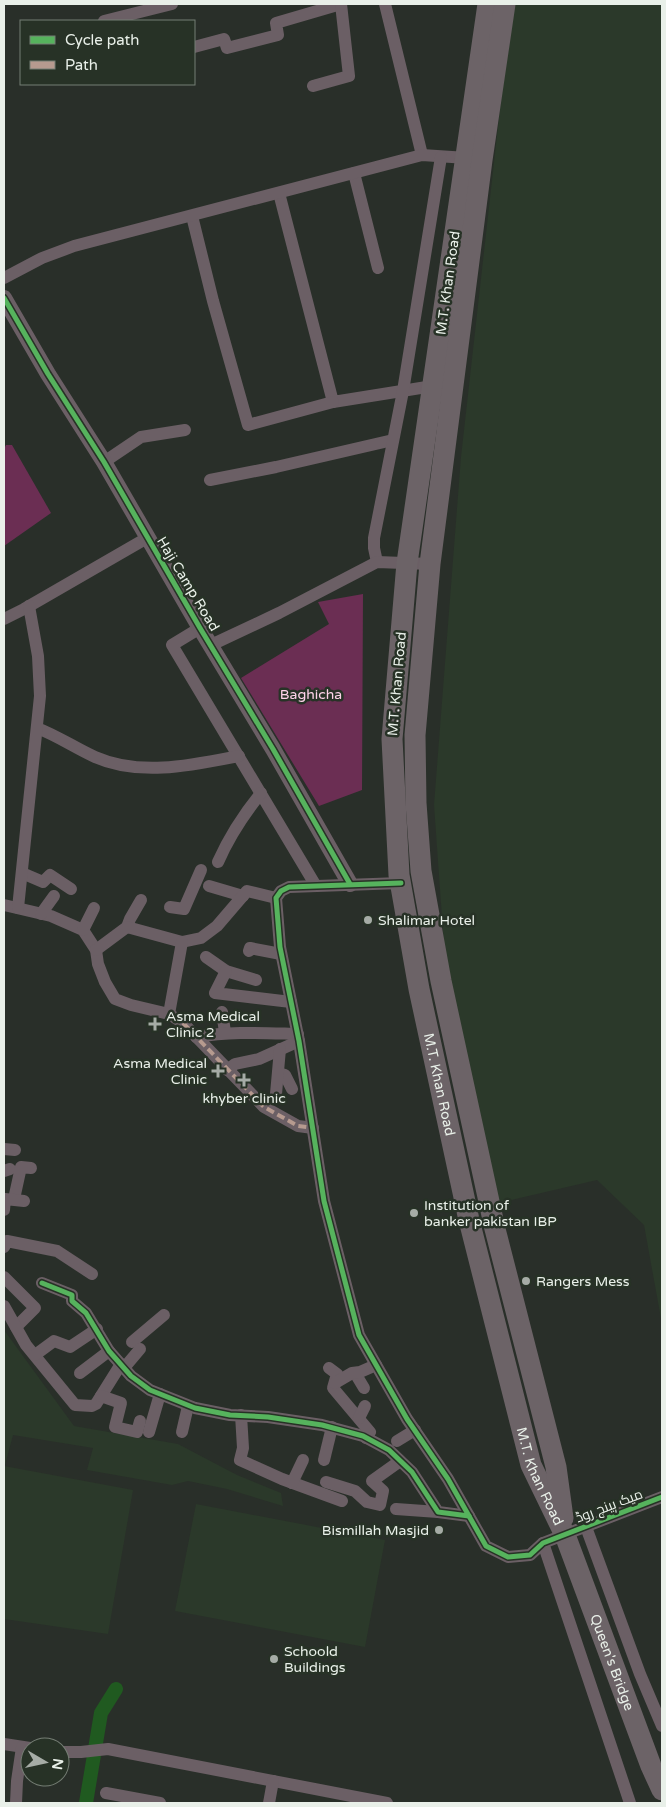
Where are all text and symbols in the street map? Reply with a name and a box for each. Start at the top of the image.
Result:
legend [20,20,195,85]
text: Cycle path [65,31,139,49]
text: Path [65,56,98,74]
street label: M.T. Khan Road [432,230,464,336]
street label: Haji Camp Road [153,534,223,634]
street label: M.T. Khan Road [384,631,410,737]
park label: Baghicha [280,686,342,703]
place label: Shalimar Hotel [378,912,475,929]
marker: Shalimar Hotel [362,914,374,926]
place label: Asma Medical Clinic 2 [166,1008,260,1041]
marker: Asma Medical Clinic 2 [148,1017,162,1031]
street label: M.T. Khan Road [420,1031,459,1137]
place label: Asma Medical Clinic [113,1055,207,1088]
marker: Asma Medical Clinic [211,1064,225,1078]
marker: khyber clinic [237,1073,251,1087]
place label: khyber clinic [202,1090,286,1107]
place label: Institution of banker pakistan IBP [424,1197,557,1230]
marker: Institution of banker pakistan IBP [408,1207,420,1219]
place label: Rangers Mess [536,1273,630,1290]
marker: Rangers Mess [520,1275,532,1287]
street label: M.T. Khan Road [513,1425,567,1528]
street label: میک ہینچ روڈ [573,1485,645,1527]
place label: Bismillah Masjid [322,1522,429,1539]
marker: Bismillah Masjid [433,1524,445,1536]
street label: Queen's Bridge [587,1612,638,1713]
place label: Schoold Buildings [284,1643,346,1676]
marker: Schoold Buildings [268,1653,280,1665]
north arrow [20,1737,70,1787]
text: N [48,1757,67,1771]

